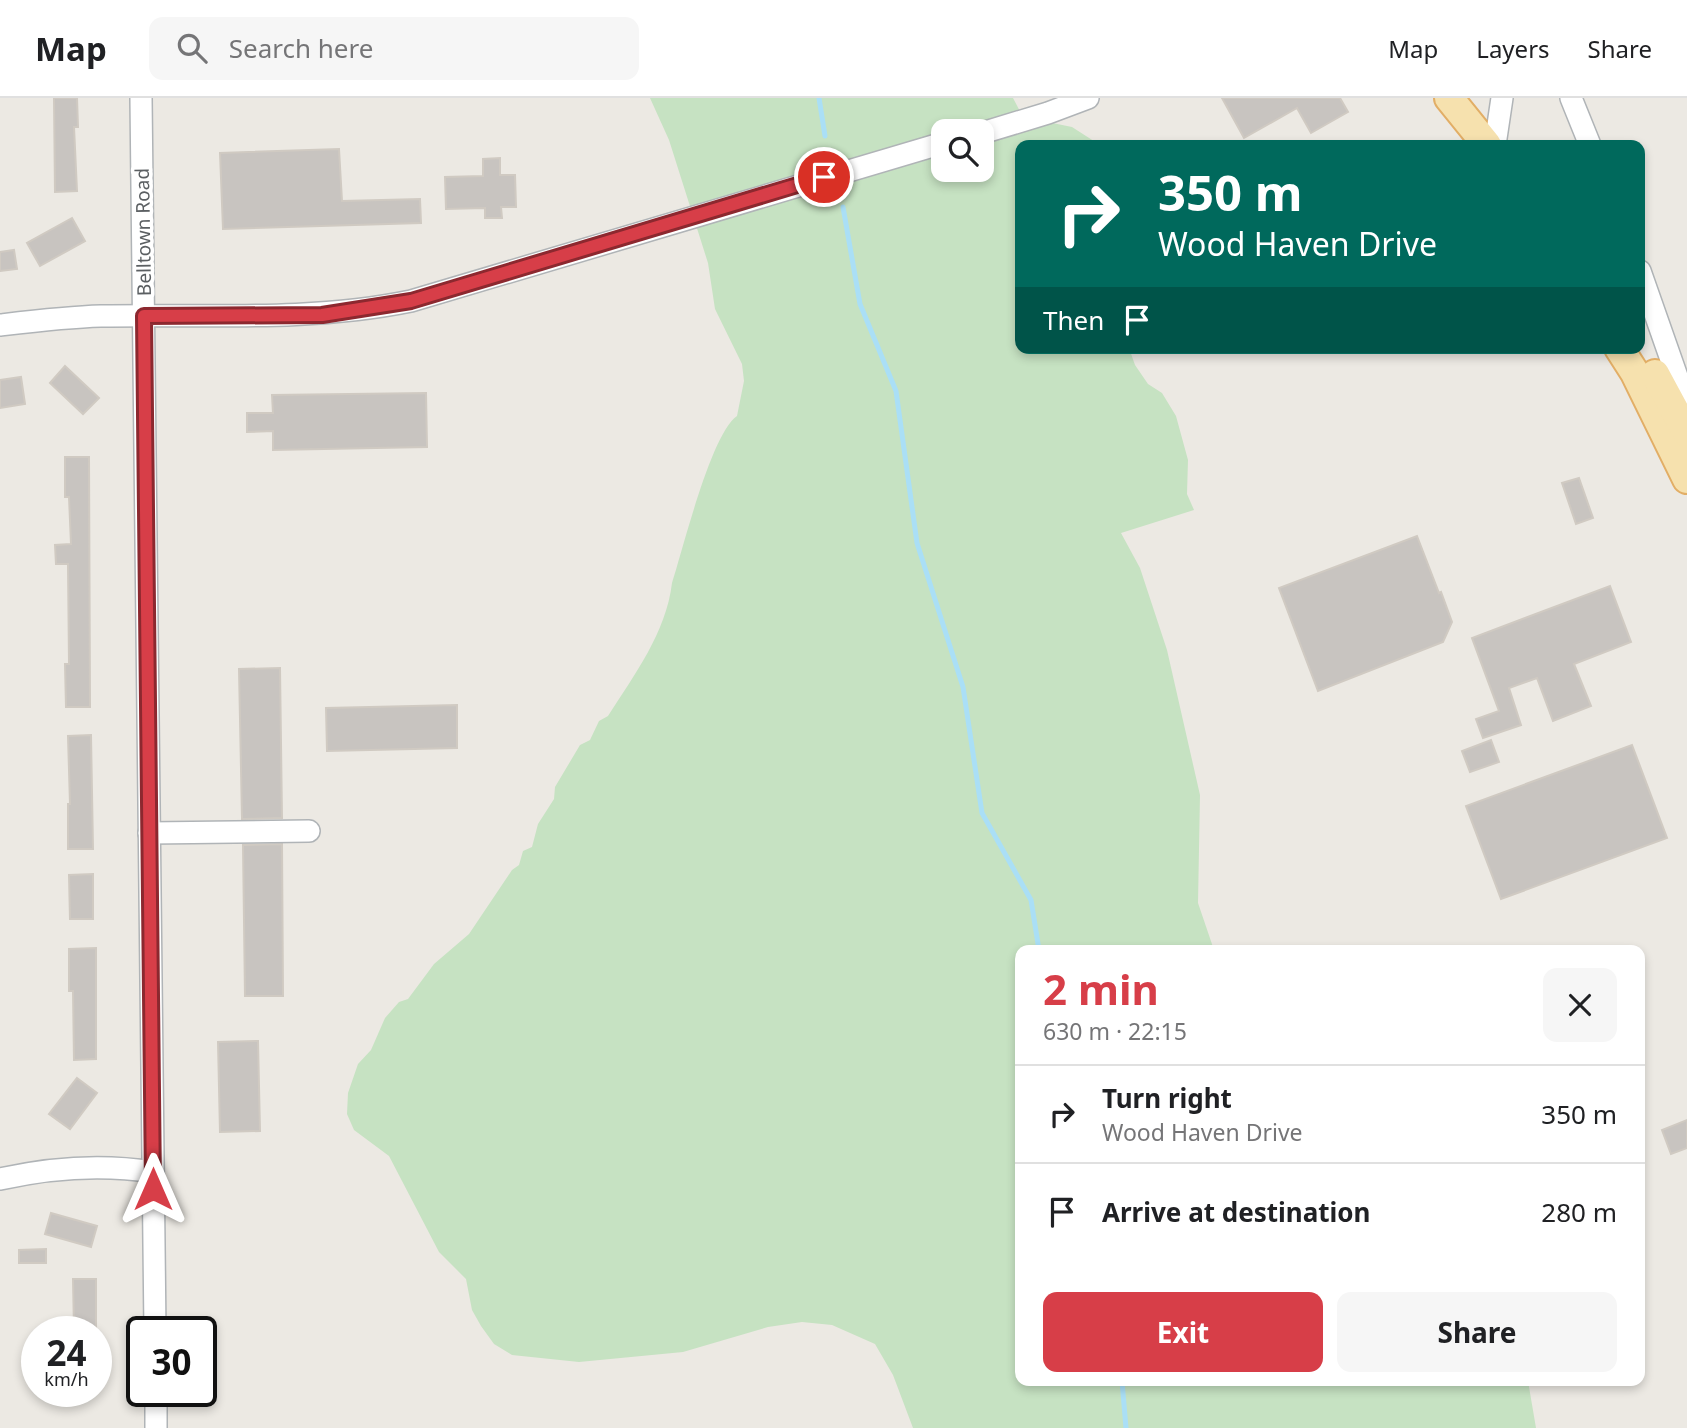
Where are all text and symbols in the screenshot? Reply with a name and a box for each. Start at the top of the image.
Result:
search box [149,17,639,80]
text: Map [35,26,107,71]
icon: search [173,29,211,67]
text: Search here [229,30,373,66]
text: Map [1388,32,1438,65]
text: Layers [1476,32,1550,65]
text: Share [1588,32,1652,65]
map controls [931,119,994,182]
button: search [931,119,994,182]
pin [794,147,854,207]
icon: arrive [805,158,843,196]
text: 350 m [1158,159,1303,225]
street label: Belltown Road [129,168,157,296]
icon: right [1043,168,1134,259]
text: Wood Haven Drive [1158,222,1437,265]
icon: arrive [1118,301,1156,339]
text: Then [1043,302,1104,338]
text: 2 min [1043,960,1159,1017]
button: close [1543,968,1617,1042]
text: 630 m · 22:15 [1043,1015,1187,1047]
text: Turn right [1102,1080,1232,1116]
icon: right [1043,1095,1081,1133]
text: 350 m [1541,1096,1617,1132]
text: Wood Haven Drive [1102,1116,1303,1148]
position arrow [116,1152,190,1226]
icon: arrive [1043,1193,1081,1231]
text: Arrive at destination [1102,1194,1371,1230]
text: 280 m [1541,1194,1617,1230]
button: Exit [1043,1292,1323,1372]
button: Share [1337,1292,1617,1372]
speed limit sign: 30 [126,1316,217,1407]
text: 24 [46,1329,87,1376]
text: km/h [44,1367,89,1391]

